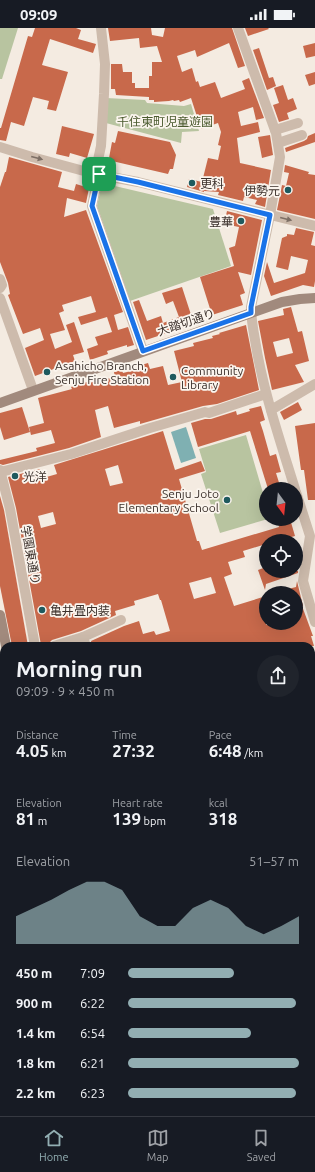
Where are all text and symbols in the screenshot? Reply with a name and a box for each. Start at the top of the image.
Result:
text: 09:09 [20,6,58,23]
park label: 千住東町児童遊園 [117,115,213,128]
one-way arrow [31,156,43,162]
pin [82,157,116,191]
icon: arrive [88,163,110,185]
place label: 更科 [200,177,224,190]
marker: 更科 [187,178,197,188]
place label: 伊勢元 [244,184,280,197]
marker: 伊勢元 [283,185,293,195]
place label: 豊華 [209,215,233,228]
marker: 豊華 [236,216,246,226]
one-way arrow [280,216,292,222]
street label: 大踏切通り [156,306,216,338]
place label: Asahicho Branch, Senju Fire Station [55,359,149,386]
place label: Community Library [181,364,243,391]
marker: Asahicho Branch, Senju Fire Station [42,367,52,377]
marker: Community Library [168,372,178,382]
place label: 光洋 [23,470,47,483]
marker: 光洋 [10,471,20,481]
north arrow [259,482,303,526]
map controls [259,482,303,630]
place label: Senju Joto Elementary School [119,487,219,514]
marker: Senju Joto Elementary School [222,495,232,505]
street label: 学園東通り [19,524,43,586]
button: locate [259,534,303,578]
button: layers [259,586,303,630]
place label: 亀井畳内装 [50,604,110,617]
marker: 亀井畳内装 [37,605,47,615]
button: share [257,655,299,697]
text: Morning run [16,656,143,681]
text: 09:09 · 9 × 450 m [16,684,115,698]
text: Distance [16,729,59,741]
text: Time [112,729,137,741]
text: Pace [209,729,232,741]
text: 4.05 [16,741,49,760]
text: 27:32 [112,741,155,760]
text: 6:48 [209,741,242,760]
text: km [49,747,67,759]
text: /km [242,747,263,759]
text: Elevation [16,797,62,809]
text: Heart rate [112,797,163,809]
text: kcal [209,797,228,809]
text: 81 [16,809,35,828]
text: 139 [112,809,141,828]
text: 318 [209,809,237,828]
text: m [35,815,47,827]
text: bpm [141,815,166,827]
text: Elevation [16,854,70,868]
text: 51–57 m [249,854,299,868]
text: 450 m [16,966,52,980]
text: 7:09 [80,966,105,980]
text: 900 m [16,996,52,1010]
text: 6:22 [80,996,105,1010]
text: 1.4 km [16,1026,55,1040]
text: 6:54 [80,1026,105,1040]
text: 1.8 km [16,1056,55,1070]
text: 6:21 [80,1056,105,1070]
text: 2.2 km [16,1086,55,1100]
text: 6:23 [80,1086,105,1100]
tab: Home [39,1127,69,1163]
tab: Map [147,1127,169,1163]
tab: Saved [247,1127,276,1163]

